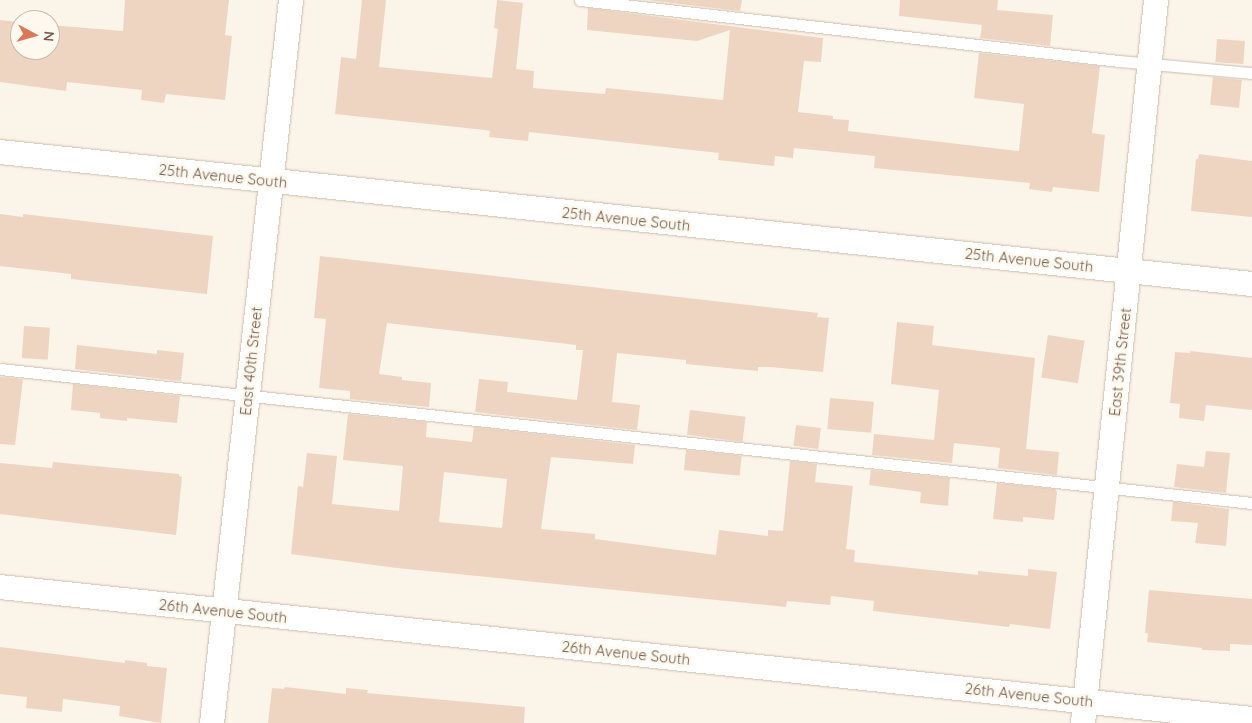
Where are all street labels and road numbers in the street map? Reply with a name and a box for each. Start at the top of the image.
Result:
street label: 25th Avenue South [158,160,288,192]
street label: 25th Avenue South [561,203,691,235]
street label: 25th Avenue South [964,244,1094,276]
street label: East 40th Street [236,306,266,416]
street label: East 39th Street [1105,307,1135,417]
street label: 26th Avenue South [158,595,288,627]
street label: 26th Avenue South [561,637,691,669]
street label: 26th Avenue South [964,679,1094,711]

